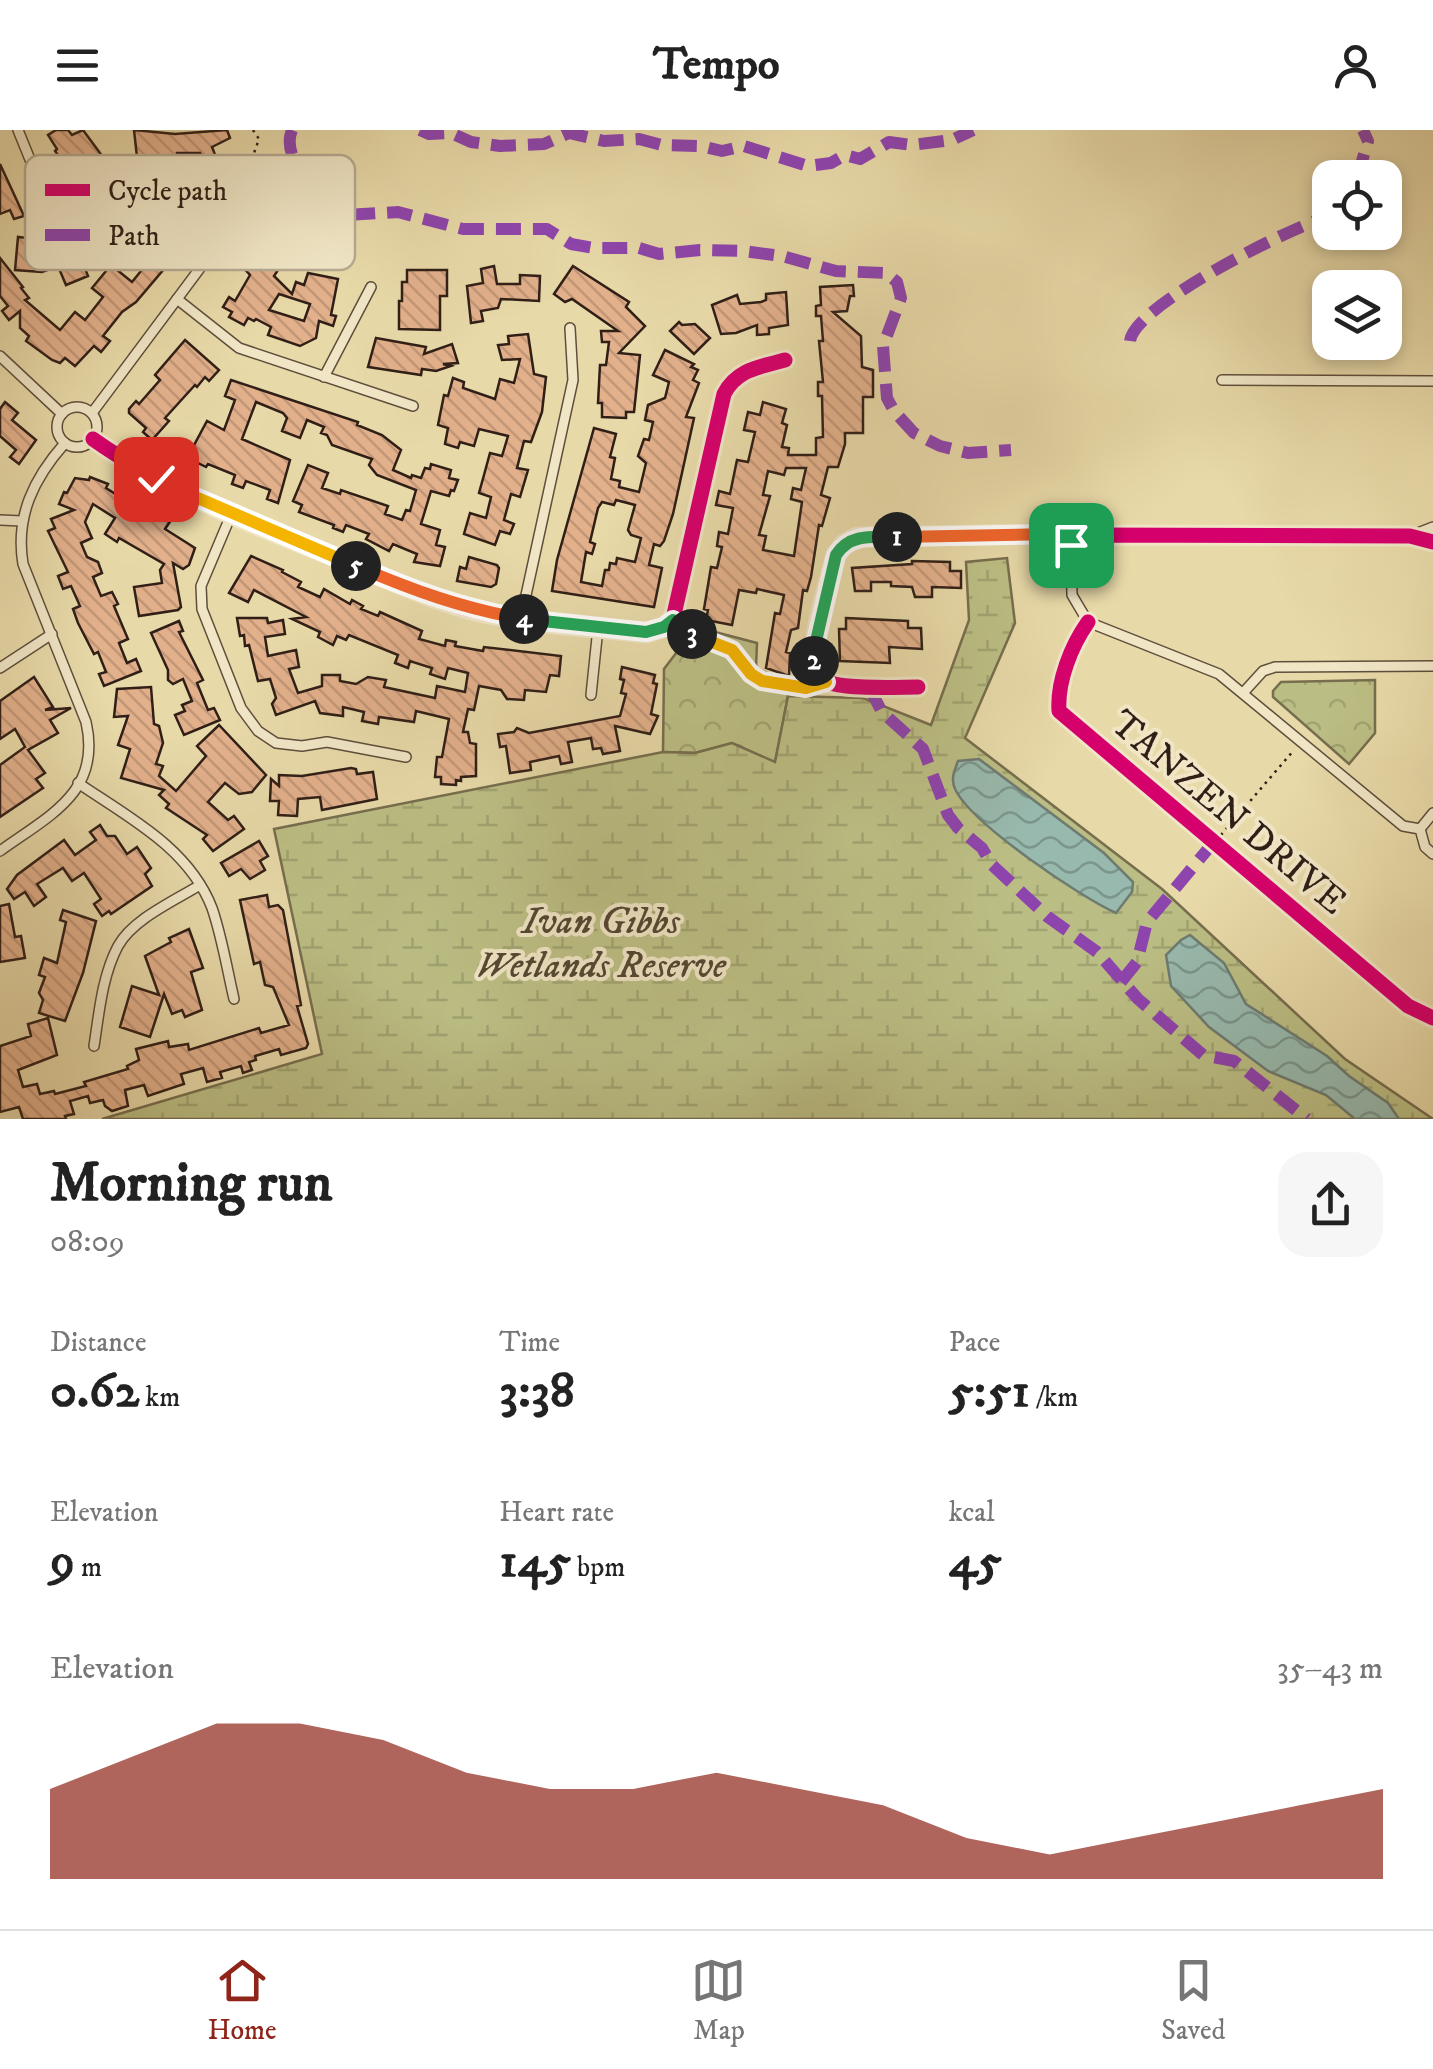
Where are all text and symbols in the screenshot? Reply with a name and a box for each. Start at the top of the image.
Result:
text: Tempo [653,37,780,93]
icon: menu [50,38,105,93]
icon: person [1328,38,1383,93]
legend [25,155,355,270]
map controls [1312,160,1402,360]
button: locate [1312,160,1402,250]
text: Cycle path [108,174,227,209]
text: Path [108,219,160,254]
button: layers [1312,270,1402,360]
pin [114,437,199,522]
icon: check [129,452,184,507]
pin [1029,503,1114,588]
pin: 1 [872,512,922,562]
icon: arrive [1044,518,1099,573]
text: 1 [892,519,902,554]
pin: 5 [331,541,381,591]
text: 5 [349,548,363,583]
pin: 4 [499,594,549,644]
text: 4 [516,601,532,636]
pin: 3 [667,609,717,659]
text: 3 [687,616,697,651]
pin: 2 [789,636,839,686]
text: 2 [807,643,821,678]
street label: TANZEN DRIVE [1100,700,1356,926]
park label: Ivan Gibbs Wetlands Reserve [476,898,727,990]
text: Morning run [50,1150,332,1219]
button: share [1278,1152,1383,1257]
text: 08:09 [50,1222,125,1262]
text: Distance [50,1325,146,1360]
text: Time [499,1325,560,1360]
text: Pace [949,1325,1000,1360]
text: 0.62 [50,1360,139,1423]
text: 3:38 [499,1360,575,1423]
text: 5:51 [949,1360,1030,1423]
text: km [139,1380,180,1415]
text: /km [1030,1380,1078,1415]
text: Elevation [50,1495,158,1530]
text: Heart rate [499,1495,614,1530]
text: kcal [949,1495,995,1530]
text: 9 [50,1530,75,1593]
text: 145 [499,1530,571,1593]
text: 45 [949,1530,1002,1593]
text: m [75,1550,102,1585]
text: bpm [571,1550,625,1585]
text: Elevation [50,1649,174,1689]
text: 35–43 m [1277,1649,1383,1689]
tab: Home [207,1953,277,2048]
tab: Map [691,1953,746,2048]
tab: Saved [1161,1953,1226,2048]

